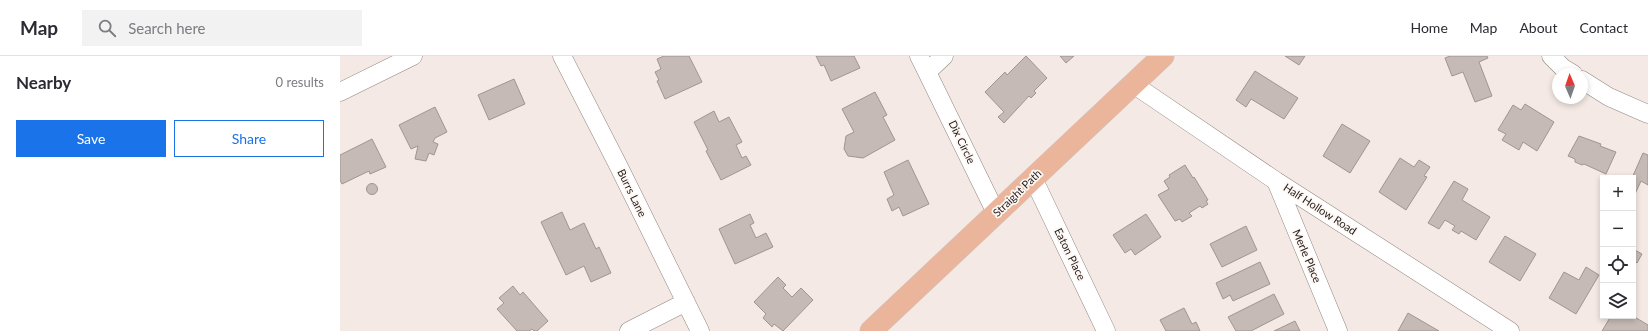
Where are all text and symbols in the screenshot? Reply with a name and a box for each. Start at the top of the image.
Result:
search box [82,10,362,46]
text: Map [20,16,58,39]
icon: search [96,17,118,39]
text: Search here [128,19,206,37]
text: Home [1410,19,1448,36]
text: Map [1470,19,1497,36]
text: About [1519,19,1557,36]
text: Contact [1579,19,1628,36]
north arrow [1552,68,1588,104]
text: Nearby [16,72,71,93]
text: 0 results [276,74,324,90]
street label: Dix Circle [946,118,979,166]
button: Save [16,120,166,157]
button: Share [174,120,324,157]
street label: Straight Path [990,166,1044,219]
street label: Burrs Lane [615,167,650,219]
map controls [1600,175,1636,319]
button: + [1600,175,1636,211]
street label: Half Hollow Road [1281,180,1359,237]
button: − [1600,211,1636,247]
street label: Eaton Place [1052,226,1089,282]
street label: Merle Place [1290,227,1325,285]
button: locate [1600,247,1636,283]
button: layers [1600,283,1636,319]

